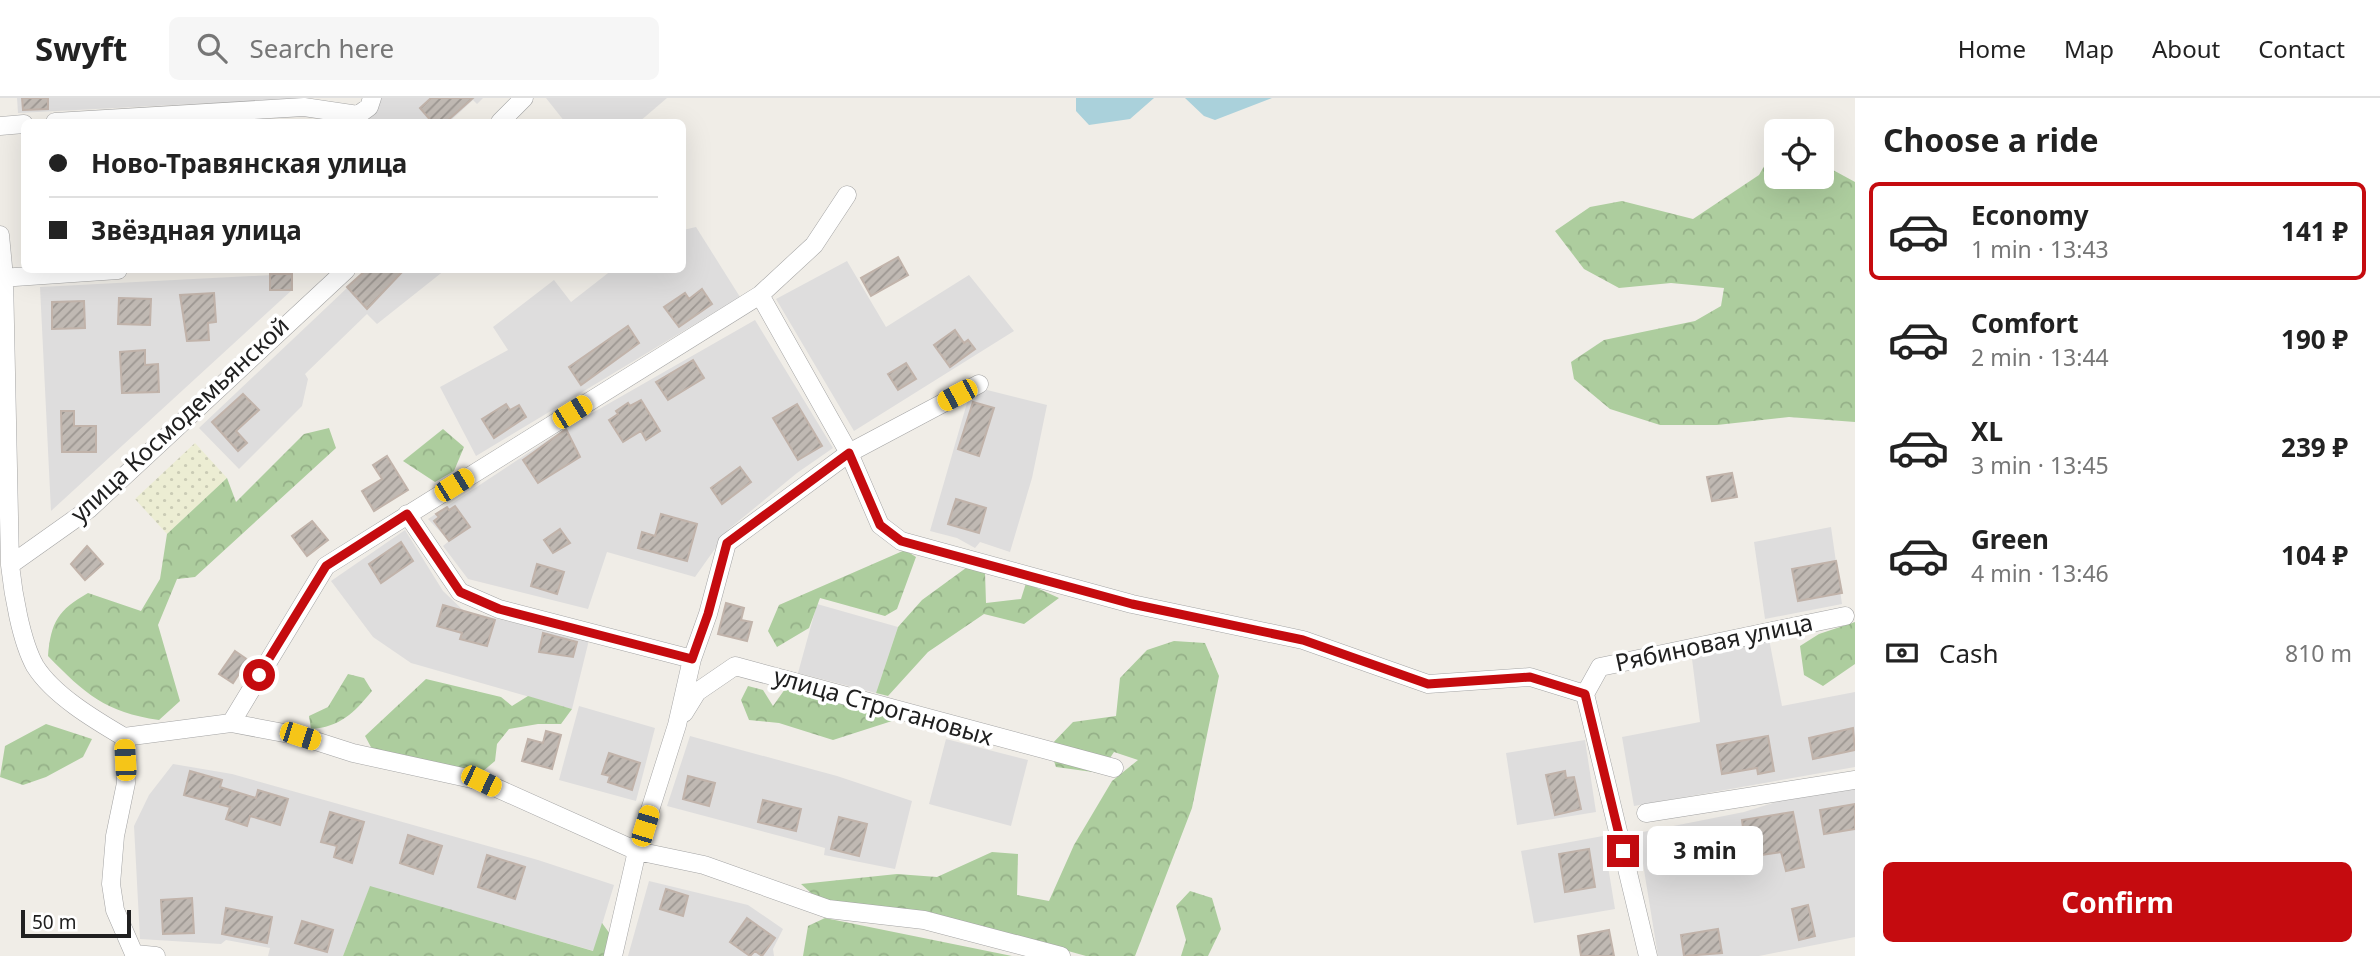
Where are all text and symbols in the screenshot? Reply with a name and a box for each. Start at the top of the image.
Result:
search box [169,17,659,80]
text: Swyft [35,26,127,71]
icon: search [193,29,231,67]
text: Search here [249,30,394,66]
text: Home [1958,32,2026,65]
text: Map [2064,32,2114,65]
text: About [2152,32,2220,65]
text: Contact [2258,32,2345,65]
text: Choose a ride [1883,118,2099,161]
map controls [1764,119,1834,189]
button: locate [1764,119,1834,189]
text: Ново-Травянская улица [91,145,407,181]
text: Economy [1971,197,2089,233]
icon: car [1887,200,1950,263]
text: Звёздная улица [91,212,302,248]
text: 141 ₽ [2281,213,2348,249]
text: 1 min · 13:43 [1971,233,2109,265]
text: Comfort [1971,305,2079,341]
icon: car [1887,308,1950,371]
street label: улица Космодемьянской [62,309,296,529]
text: 190 ₽ [2281,321,2348,357]
text: 2 min · 13:44 [1971,341,2109,373]
car [934,376,981,414]
car [549,392,596,432]
text: XL [1971,413,2003,449]
icon: car [1887,416,1950,479]
text: 239 ₽ [2281,429,2348,465]
text: 3 min · 13:45 [1971,449,2109,481]
car [431,465,478,505]
text: Green [1971,521,2049,557]
icon: car [1887,524,1950,587]
text: 104 ₽ [2281,537,2348,573]
text: 4 min · 13:46 [1971,557,2109,589]
street label: Рябиновая улица [1612,604,1816,679]
icon: cash [1883,634,1921,672]
text: Cash [1939,635,1999,671]
text: 810 m [2285,637,2352,669]
street label: улица Строгановых [770,658,998,753]
route start [243,659,275,691]
car [277,720,324,752]
car [114,738,137,782]
car [458,762,505,800]
car [629,803,662,849]
callout: 3 min [1648,826,1763,876]
text: 3 min [1673,834,1737,866]
route end [1607,835,1639,867]
button: Confirm [1883,862,2352,942]
scale bar [21,907,131,939]
text: 50 m [32,909,76,935]

